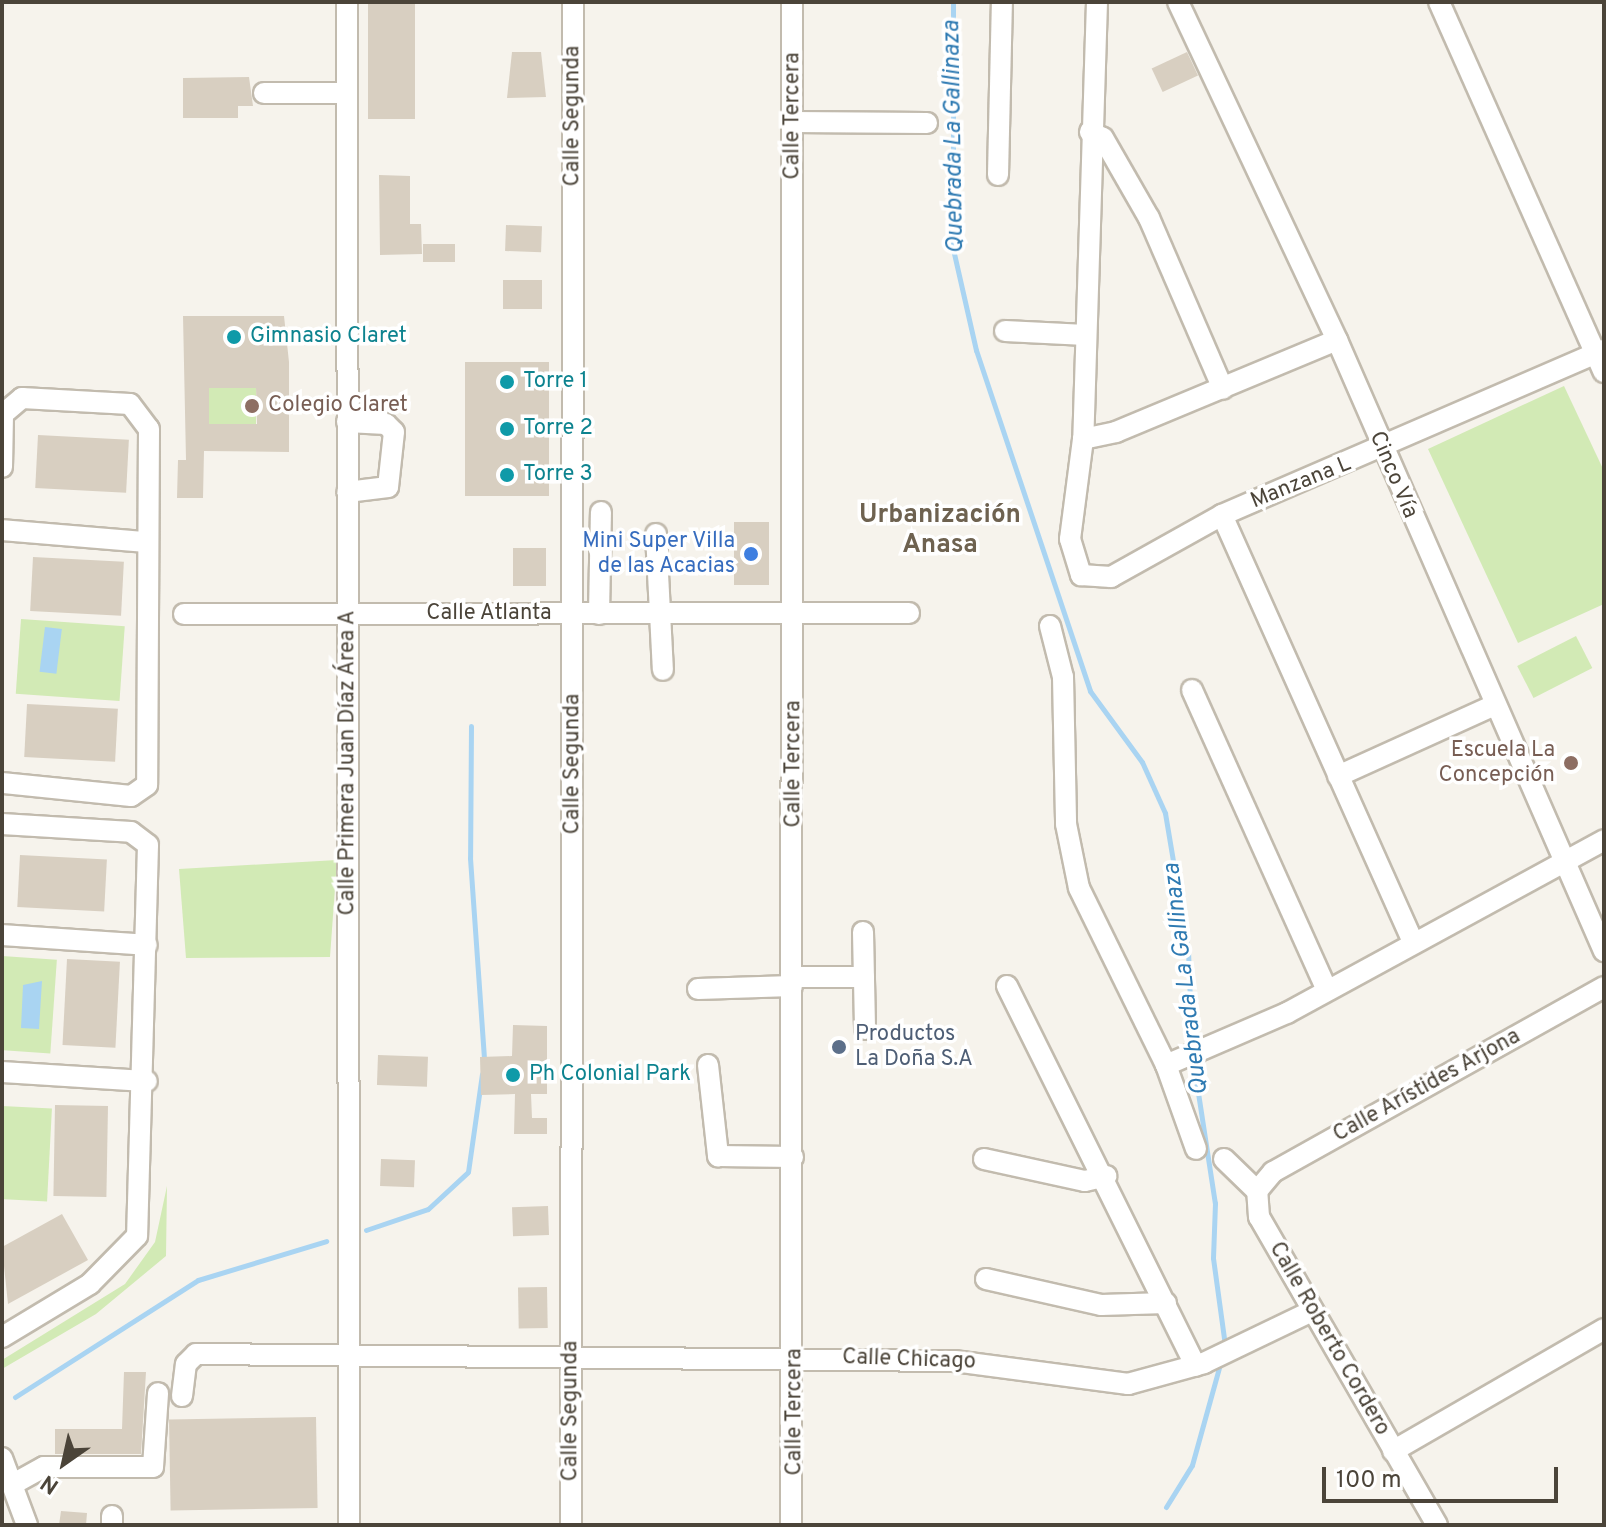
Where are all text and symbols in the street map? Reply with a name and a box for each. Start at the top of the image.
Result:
water label: Quebrada La Gallinaza [939,20,971,254]
street label: Calle Segunda [560,46,586,186]
street label: Calle Tercera [780,52,806,180]
place label: Gimnasio Claret [250,324,407,350]
marker: Gimnasio Claret [225,328,243,346]
place label: Torre 1 [523,369,588,395]
marker: Torre 1 [498,373,516,391]
place label: Colegio Claret [268,393,408,419]
marker: Colegio Claret [243,397,261,415]
place label: Torre 2 [523,416,593,442]
marker: Torre 2 [498,420,516,438]
street label: Cinco Vía [1363,427,1423,523]
street label: Manzana L [1247,451,1355,515]
place label: Torre 3 [523,462,593,488]
marker: Torre 3 [498,466,516,484]
district label: Urbanización Anasa [859,500,1021,562]
place label: Mini Super Villa de las Acacias [581,528,735,580]
marker: Mini Super Villa de las Acacias [742,545,760,563]
street label: Calle Atlanta [426,601,552,627]
street label: Calle Primera Juan Díaz Área A [335,610,361,916]
street label: Calle Segunda [560,694,586,834]
street label: Calle Tercera [781,700,807,828]
place label: Escuela La Concepción [1439,737,1555,788]
marker: Escuela La Concepción [1562,754,1580,772]
water label: Quebrada La Gallinaza [1158,861,1216,1097]
place label: Productos La Doña S.A [855,1021,973,1072]
street label: Calle Arístides Arjona [1328,1023,1526,1149]
marker: Productos La Doña S.A [830,1038,848,1056]
place label: Ph Colonial Park [529,1062,691,1088]
marker: Ph Colonial Park [504,1066,522,1084]
street label: Calle Roberto Cordero [1263,1238,1395,1440]
street label: Calle Segunda [558,1341,584,1481]
street label: Calle Chicago [842,1344,976,1376]
street label: Calle Tercera [782,1348,808,1476]
north arrow [24,1423,104,1503]
scale bar [1326,1451,1562,1501]
text: 100 m [1336,1466,1402,1496]
text: N [36,1468,64,1499]

